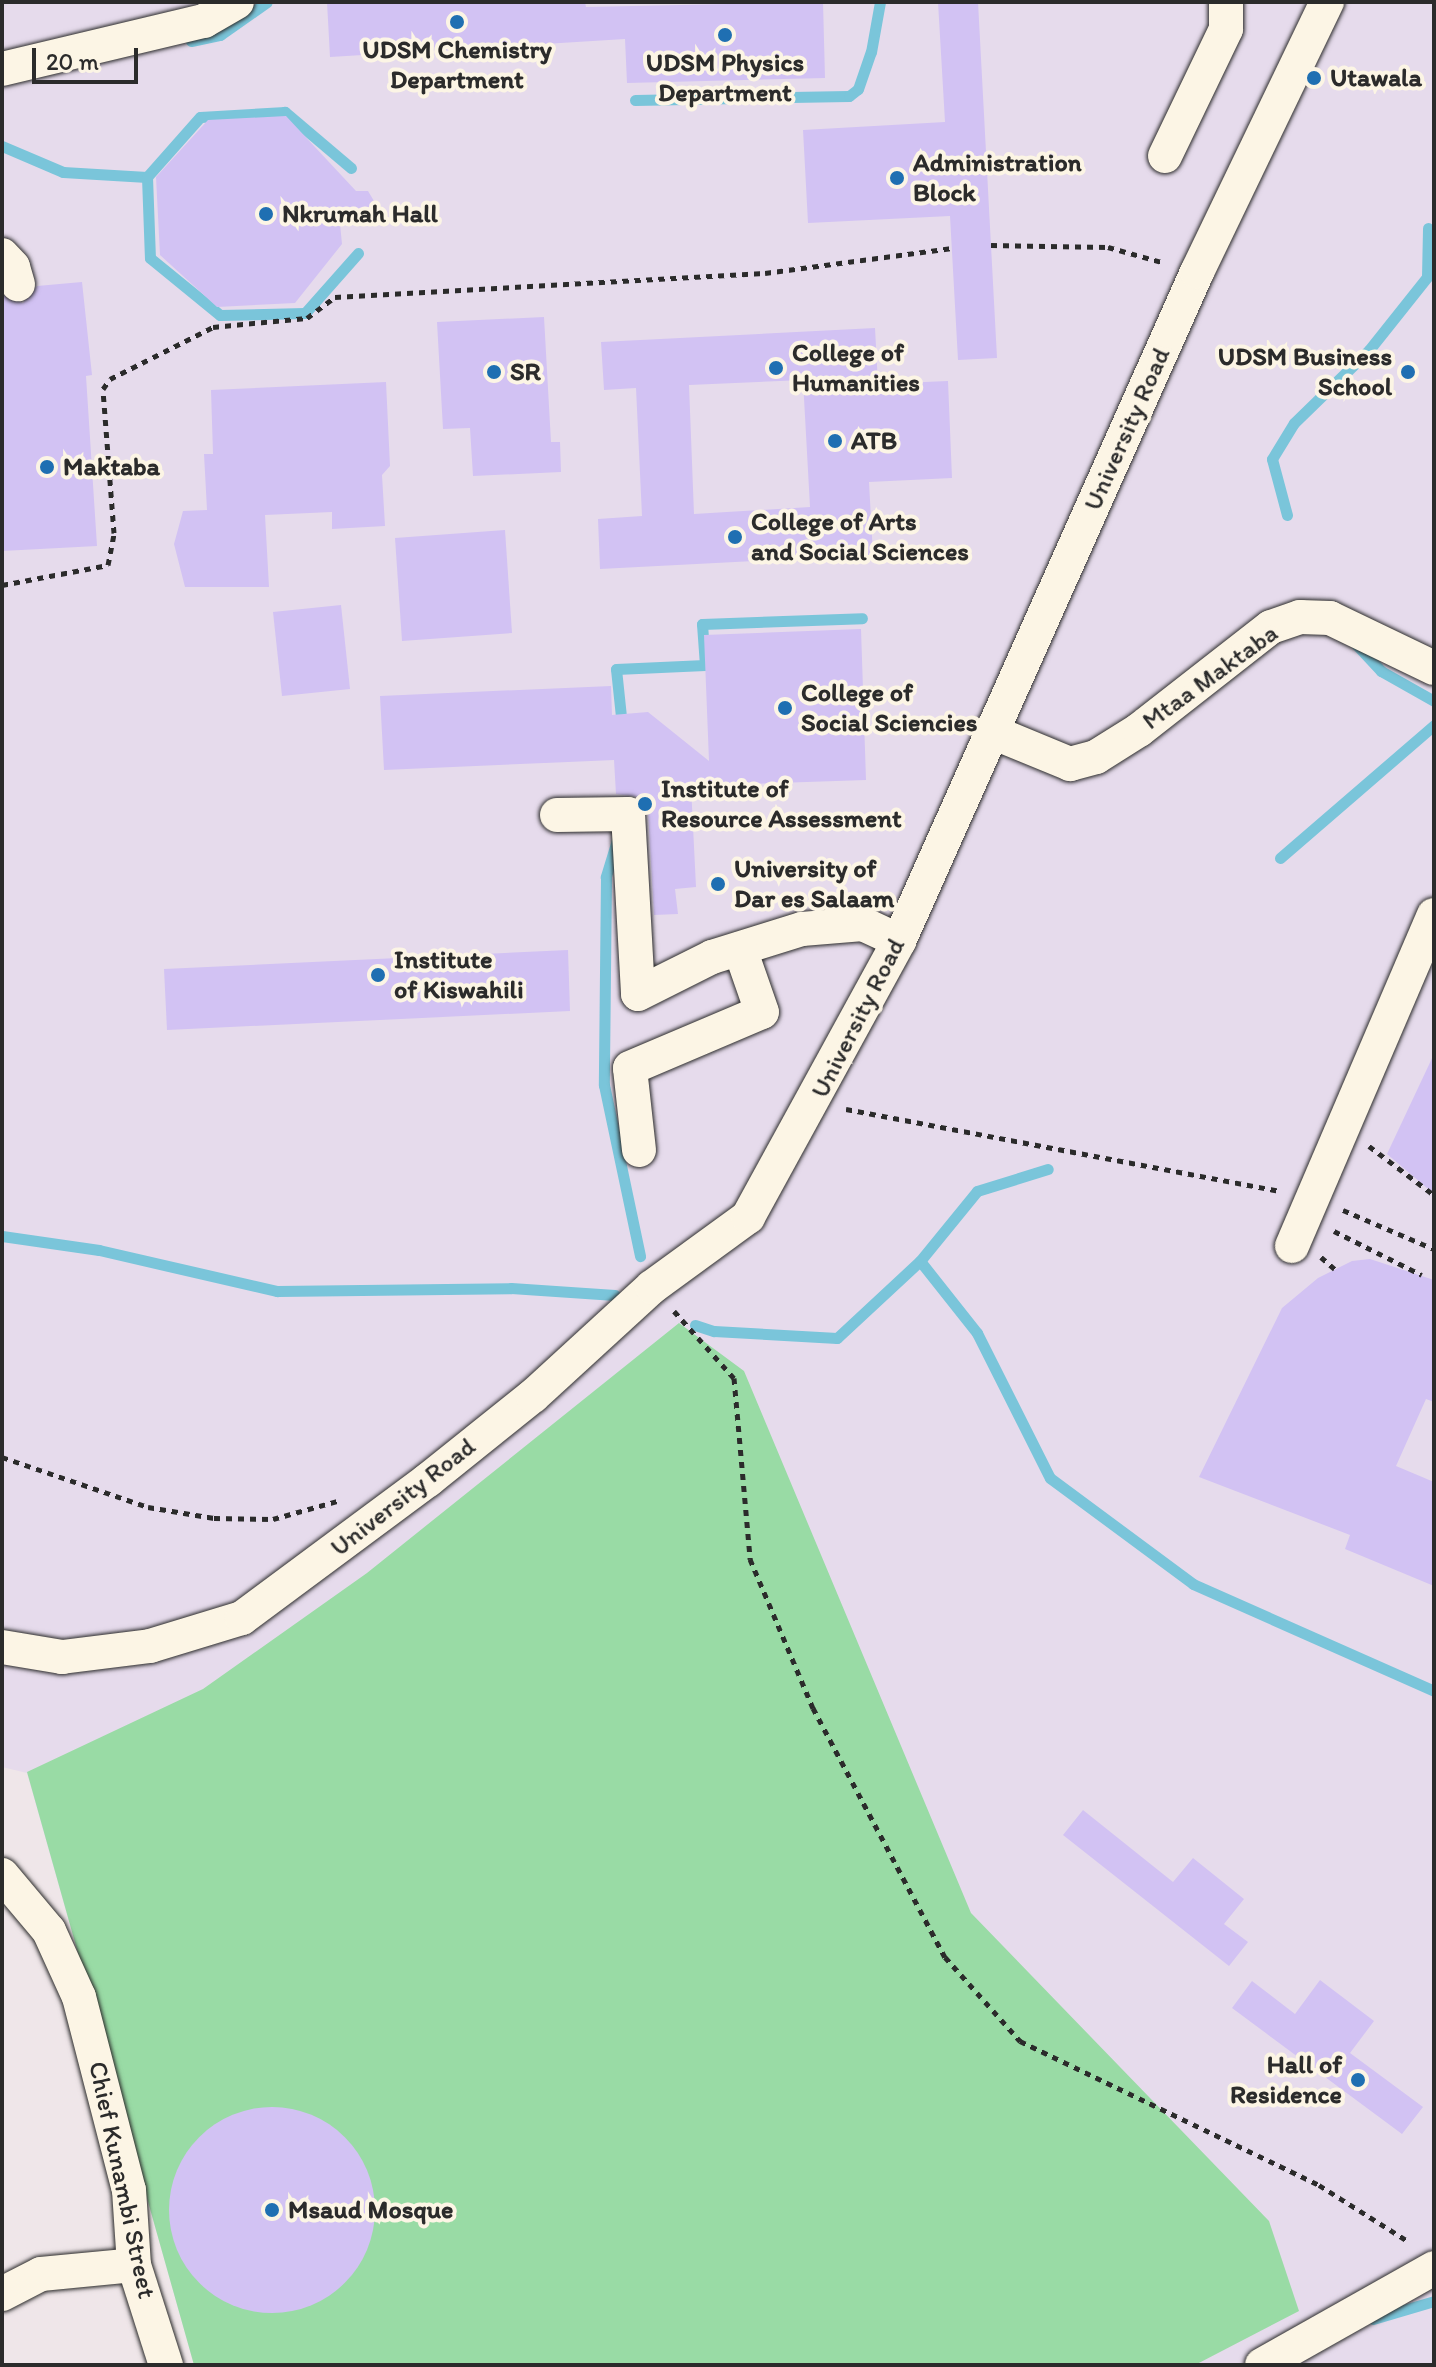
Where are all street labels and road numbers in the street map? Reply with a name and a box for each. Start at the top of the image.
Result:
street label: University Road [1077,343,1177,515]
street label: Mtaa Maktaba [1136,618,1284,736]
street label: University Road [804,933,912,1103]
street label: University Road [324,1431,482,1563]
street label: Chief Kunambi Street [82,2060,162,2300]

